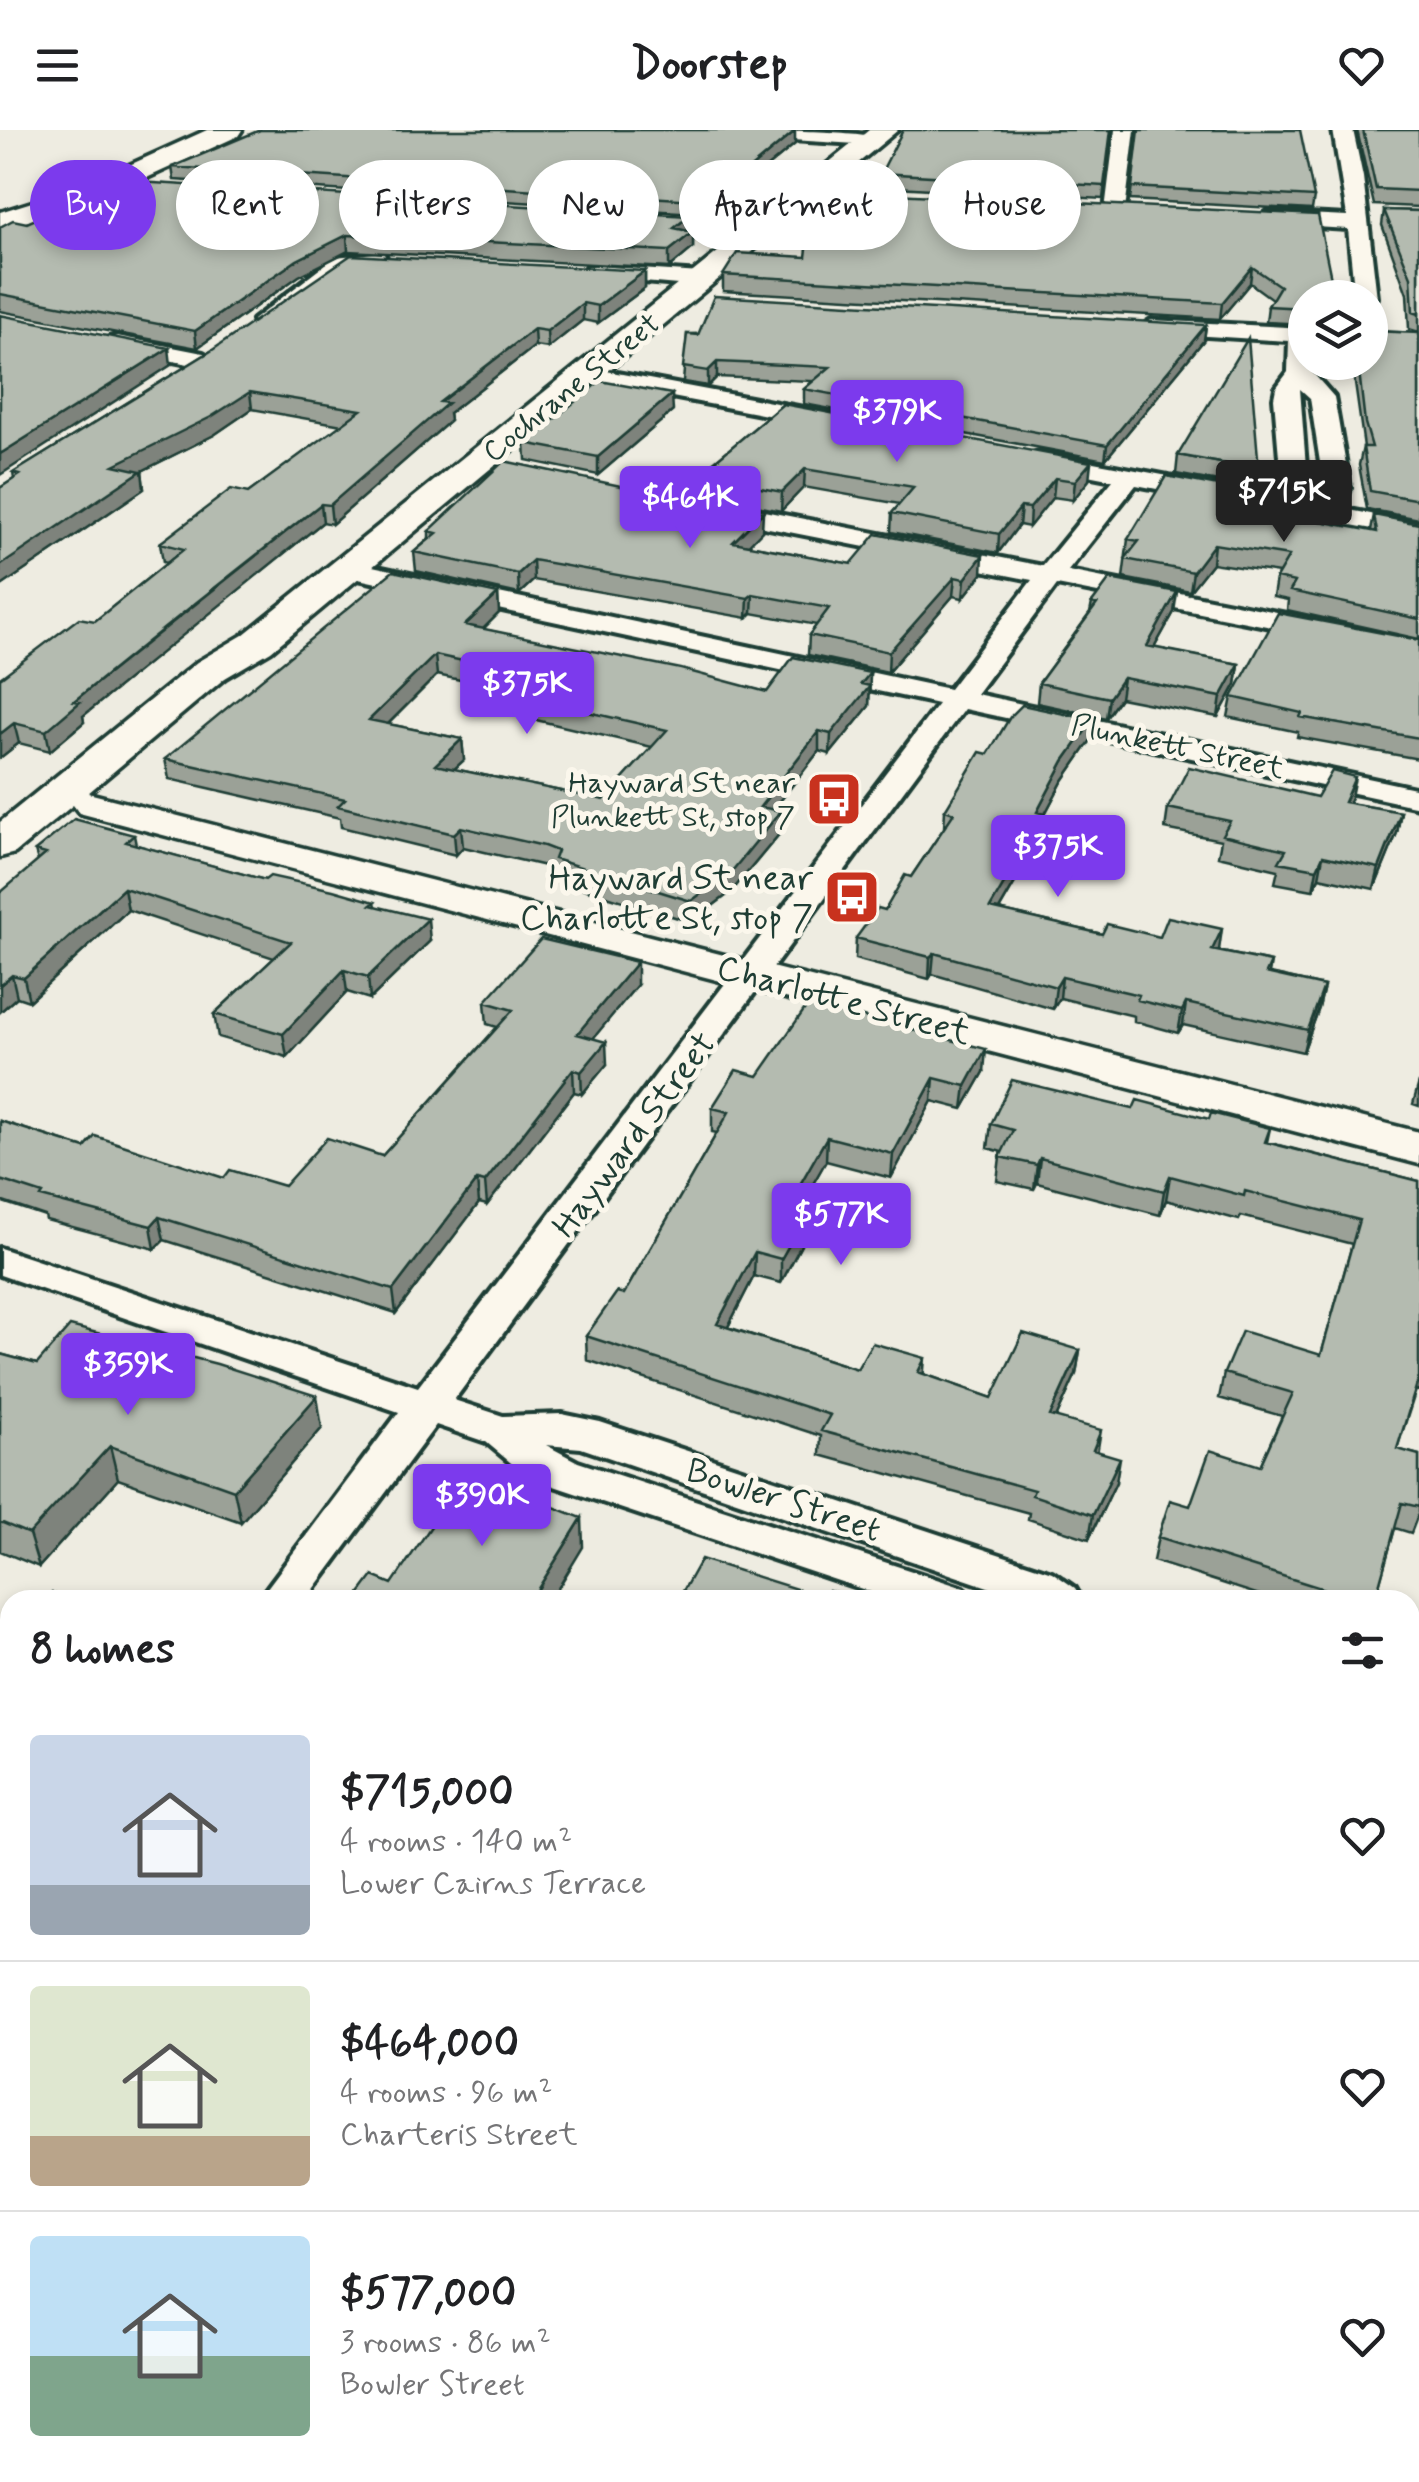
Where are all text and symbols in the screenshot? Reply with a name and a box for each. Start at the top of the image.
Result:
text: Doorstep [631,36,788,95]
icon: menu [30,38,85,93]
icon: heart [1334,38,1389,93]
chip: Buy [30,160,156,250]
chip: Rent [176,160,319,250]
chip: Filters [339,160,507,250]
chip: New [527,160,659,250]
chip: Apartment [679,160,908,250]
chip: House [928,160,1081,250]
map controls [1288,280,1388,380]
button: layers [1288,280,1388,380]
street label: Cochrane Street [475,305,669,472]
pin: $379K [827,380,967,465]
text: $379K [853,391,941,433]
pin: $715K [1214,460,1354,545]
pin: $464K [620,466,760,551]
text: $715K [1238,471,1330,513]
text: $464K [642,477,738,519]
pin: $375K [457,652,597,737]
text: $375K [482,663,572,705]
street label: Plunkett Street [1068,706,1288,789]
place label: Hayward St near Plunkett St, stop 7 [551,764,796,837]
bus stop icon: Hayward St near Plunkett St, stop 7 [804,769,864,829]
pin: $375K [988,815,1128,900]
text: $375K [1013,826,1103,868]
place label: Hayward St near Charlotte St, stop 7 [520,856,814,942]
bus stop icon: Hayward St near Charlotte St, stop 7 [822,867,882,927]
street label: Charlotte Street [712,945,976,1057]
street label: Hayward Street [542,1023,727,1248]
pin: $577K [771,1183,911,1268]
text: $577K [794,1194,888,1236]
pin: $359K [58,1333,198,1418]
text: $359K [83,1344,173,1386]
street label: Bowler Street [680,1448,887,1554]
pin: $390K [412,1464,552,1549]
text: $390K [435,1475,529,1517]
text: 8 homes [30,1623,175,1678]
icon: filters [1335,1623,1390,1678]
text: $715,000 [340,1766,513,1821]
icon: home [110,1775,230,1895]
icon: heart [1335,1808,1390,1863]
text: 4 rooms · 140 m² [340,1821,572,1863]
text: Lower Cairns Terrace [340,1863,646,1905]
text: $464,000 [340,2017,519,2072]
icon: home [110,2026,230,2146]
icon: heart [1335,2059,1390,2114]
text: 4 rooms · 96 m² [340,2072,553,2114]
text: Charteris Street [340,2114,578,2156]
text: $577,000 [340,2267,516,2322]
icon: home [110,2276,230,2396]
icon: heart [1335,2309,1390,2364]
text: 3 rooms · 86 m² [340,2322,551,2364]
text: Bowler Street [340,2364,525,2406]

